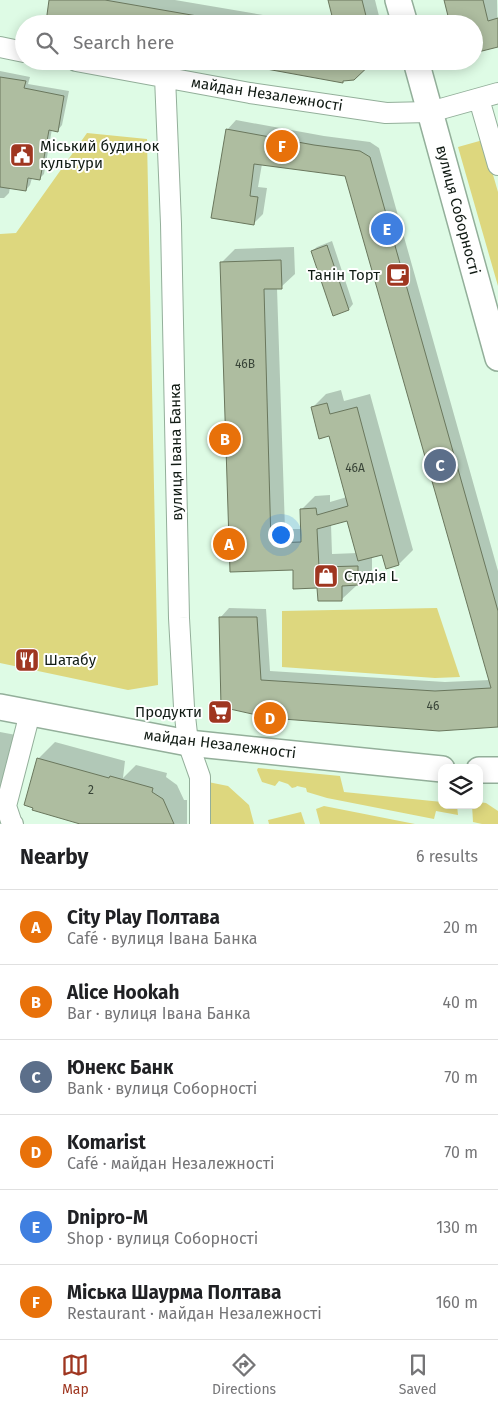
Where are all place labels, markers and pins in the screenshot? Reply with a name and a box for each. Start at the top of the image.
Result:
pin: F [266,127,298,165]
place label: Міський будинок культури [40,137,159,172]
public building icon: Міський будинок культури [9,142,35,168]
pin: E [371,210,403,248]
cafe icon: Танін Торт [385,262,411,288]
place label: Танін Торт [308,266,380,284]
pin: B [209,420,241,458]
pin: C [424,446,456,484]
pin: A [213,525,245,563]
shop icon: Студія L [313,563,339,589]
place label: Студія L [344,567,398,585]
restaurant icon: Шатабу [14,647,40,673]
place label: Шатабу [44,651,97,669]
supermarket icon: Продукти [207,699,233,725]
pin: D [254,699,286,737]
place label: Продукти [135,703,202,721]

